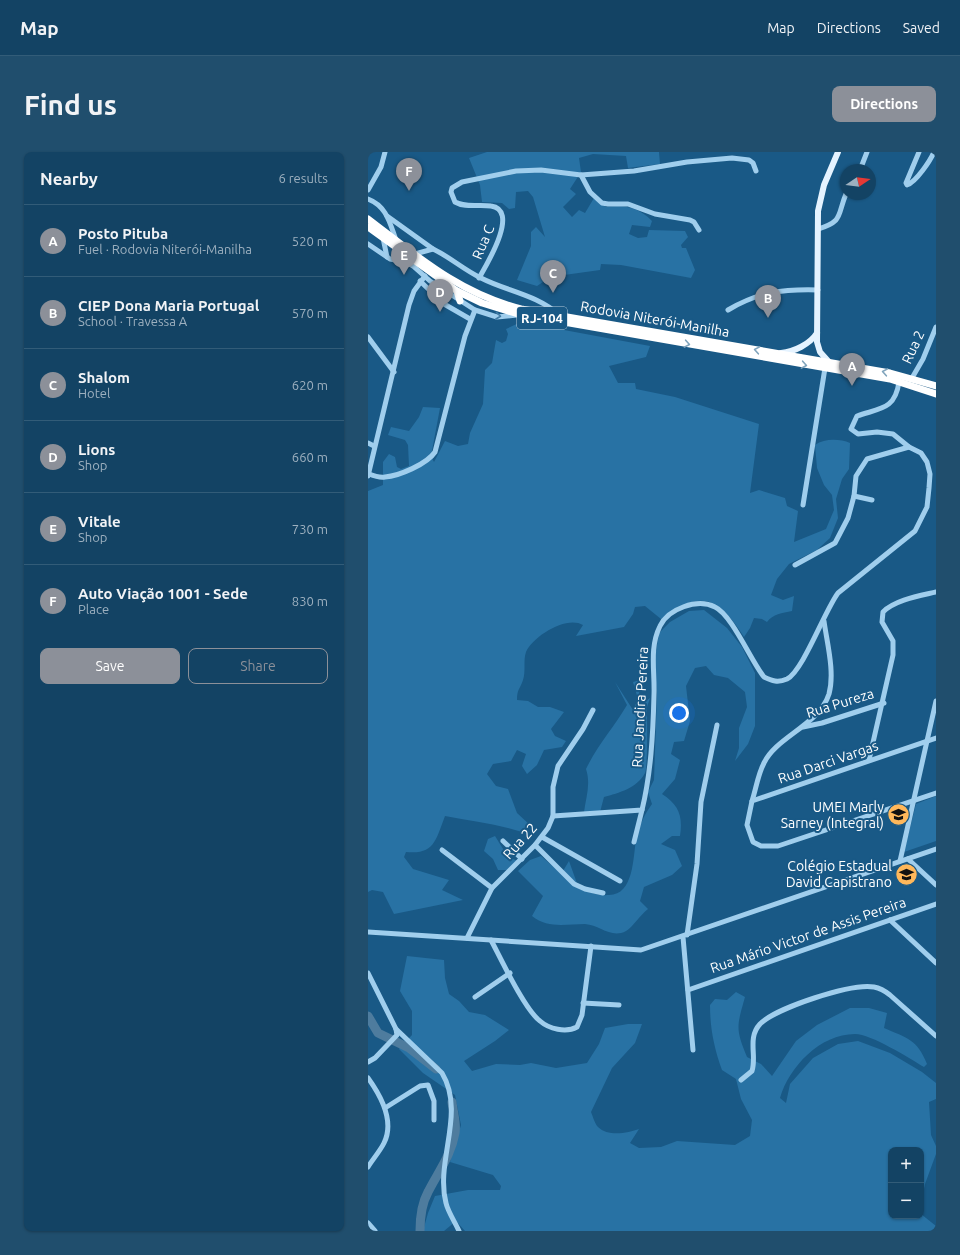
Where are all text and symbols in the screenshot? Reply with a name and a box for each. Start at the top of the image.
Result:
text: Map [20,17,59,39]
text: Map [767,20,795,36]
text: Directions [817,20,881,36]
text: Saved [903,20,940,36]
button: Directions [832,86,936,122]
text: Find us [24,89,117,120]
pin: F [396,158,422,191]
north arrow [840,164,876,200]
text: Nearby [40,169,98,188]
text: 6 results [278,171,328,185]
street label: Rua C [469,222,498,262]
text: Posto Pituba [78,225,168,242]
text: A [48,234,58,248]
text: 520 m [292,234,328,248]
text: Fuel · Rodovia Niterói-Manilha [78,242,252,256]
pin: E [391,242,417,275]
pin: C [540,260,566,293]
pin: D [427,279,453,312]
pin: B [755,285,781,318]
text: CIEP Dona Maria Portugal [78,297,259,314]
street label: Rodovia Niterói-Manilha [579,298,731,340]
text: B [49,306,57,320]
text: 570 m [292,306,328,320]
road number: RJ-104 [517,307,567,329]
one-way arrow [495,311,501,320]
text: School · Travessa A [78,314,187,328]
street label: Rua 2 [898,328,928,366]
one-way arrow [684,339,690,348]
one-way arrow [754,346,760,354]
pin: A [839,353,865,386]
one-way arrow [801,360,807,368]
one-way arrow [882,368,888,377]
text: Shalom [78,369,130,386]
text: C [49,378,57,392]
text: 620 m [292,378,328,392]
text: Hotel [78,386,110,400]
text: Lions [78,441,115,458]
text: D [48,450,58,464]
text: 660 m [292,450,328,464]
text: Shop [78,458,107,472]
text: Vitale [78,513,121,530]
text: E [49,522,57,536]
text: 730 m [292,522,328,536]
text: Shop [78,530,107,544]
text: Auto Viação 1001 - Sede [78,585,248,602]
text: F [49,594,57,608]
text: 830 m [292,594,328,608]
text: Place [78,602,109,616]
street label: Rua Jandira Pereira [629,646,651,768]
button: Save [40,648,180,684]
button: Share [188,648,328,684]
street label: Rua Pureza [804,685,876,721]
your location [669,703,689,723]
street label: Rua Darci Vargas [776,737,880,787]
place label: UMEI Marly Sarney (Integral) [781,799,884,831]
school or university icon: UMEI Marly Sarney (Integral) [886,802,912,828]
street label: Rua 22 [500,820,540,862]
place label: Colégio Estadual David Capistrano [786,858,892,890]
school or university icon: Colégio Estadual David Capistrano [894,861,920,887]
street label: Rua Mário Victor de Assis Pereira [708,894,908,976]
map controls [888,1147,924,1219]
button: + [888,1147,924,1183]
button: − [888,1183,924,1219]

